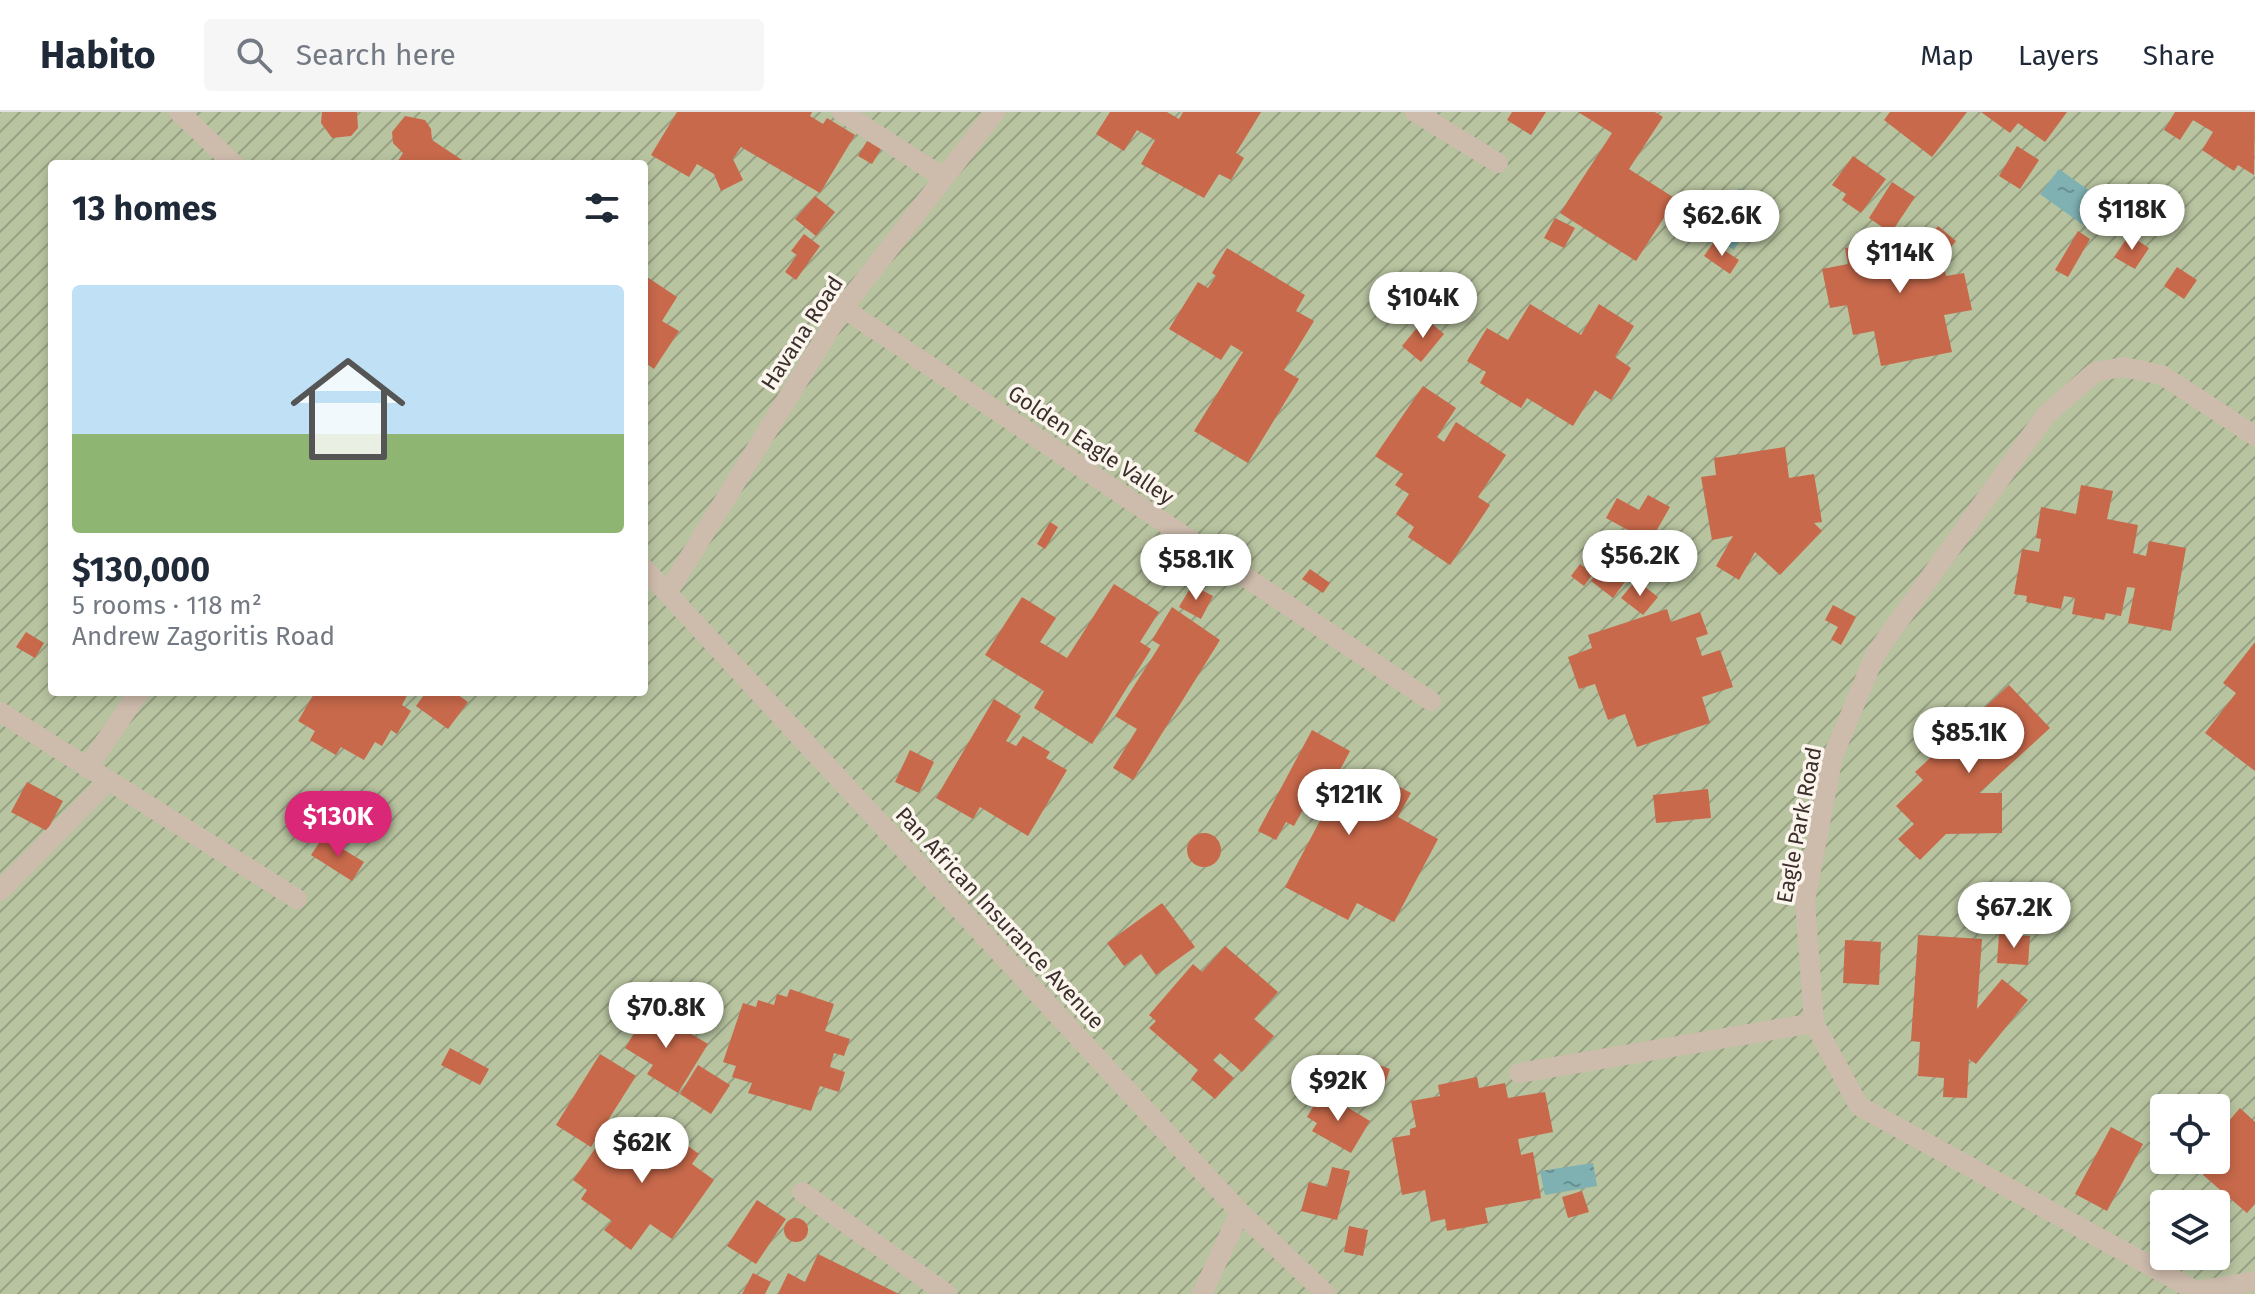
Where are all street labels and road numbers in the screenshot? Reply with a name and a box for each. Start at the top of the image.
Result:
street label: Havana Road [755,271,849,395]
street label: Golden Eagle Valley [1003,379,1179,511]
street label: Eagle Park Road [1771,745,1827,905]
street label: Pan African Insurance Avenue [890,801,1110,1035]

